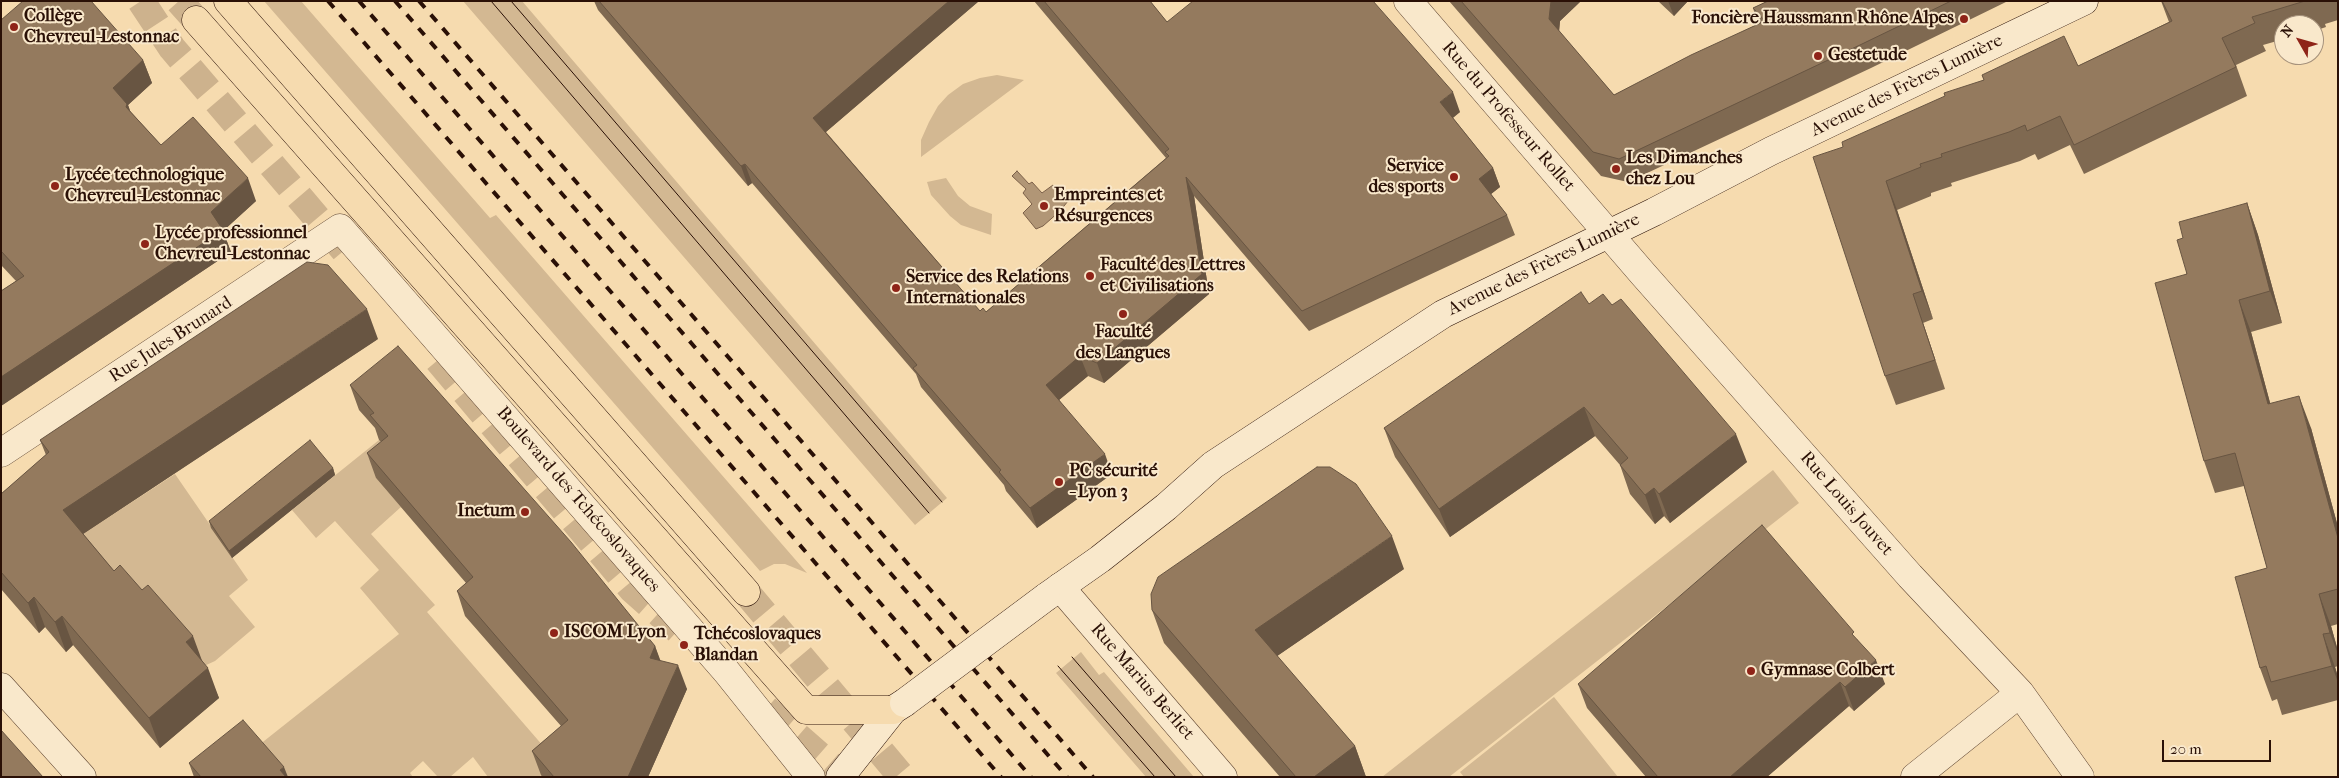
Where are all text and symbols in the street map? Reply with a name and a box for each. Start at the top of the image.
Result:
place label: Collège Chevreul-Lestonnac [24,6,179,48]
place label: Foncière Haussmann Rhône Alpes [1692,8,1954,30]
marker: Foncière Haussmann Rhône Alpes [1958,13,1970,25]
north arrow [2274,15,2324,65]
marker: Collège Chevreul-Lestonnac [8,21,20,33]
text: N [2278,22,2298,40]
street label: Avenue des Frères Lumière [1808,30,2006,142]
street label: Rue du Professeur Rollet [1437,37,1579,197]
place label: Gestetude [1828,45,1907,67]
marker: Gestetude [1812,50,1824,62]
place label: Les Dimanches chez Lou [1626,148,1742,190]
place label: Service des sports [1369,156,1444,198]
marker: Les Dimanches chez Lou [1610,163,1622,175]
place label: Lycée technologique Chevreul-Lestonnac [65,165,224,208]
marker: Service des sports [1448,171,1460,183]
marker: Lycée technologique Chevreul-Lestonnac [49,180,61,192]
place label: Empreintes et Résurgences [1054,185,1163,228]
marker: Empreintes et Résurgences [1038,200,1050,212]
street label: Avenue des Frères Lumière [1445,209,1643,321]
place label: Lycée professionnel Chevreul-Lestonnac [155,223,310,266]
marker: Lycée professionnel Chevreul-Lestonnac [139,238,151,250]
place label: Faculté des Lettres et Civilisations [1100,255,1245,298]
place label: Service des Relations Internationales [906,267,1069,310]
marker: Faculté des Lettres et Civilisations [1084,270,1096,282]
marker: Service des Relations Internationales [890,282,902,294]
street label: Rue Jules Brunard [106,292,236,388]
marker: Faculté des Langues [1117,308,1129,320]
place label: Faculté des Langues [1076,322,1170,364]
street label: Boulevard des Tchécoslovaques [492,403,664,597]
street label: Rue Louis Jouvet [1795,448,1897,560]
place label: PC sécurité - Lyon 3 [1069,461,1158,504]
marker: PC sécurité - Lyon 3 [1053,476,1065,488]
place label: Inetum [457,501,515,523]
marker: Inetum [519,506,531,518]
street label: Rue Marius Berliet [1085,619,1199,745]
place label: ISCOM Lyon [564,622,666,644]
place label: Tchécoslovaques Blandan [694,624,821,666]
marker: ISCOM Lyon [548,627,560,639]
marker: Tchécoslovaques Blandan [678,639,690,651]
place label: Gymnase Colbert [1761,660,1895,682]
marker: Gymnase Colbert [1745,665,1757,677]
scale bar [2164,730,2273,762]
text: 20 m [2170,740,2202,758]

